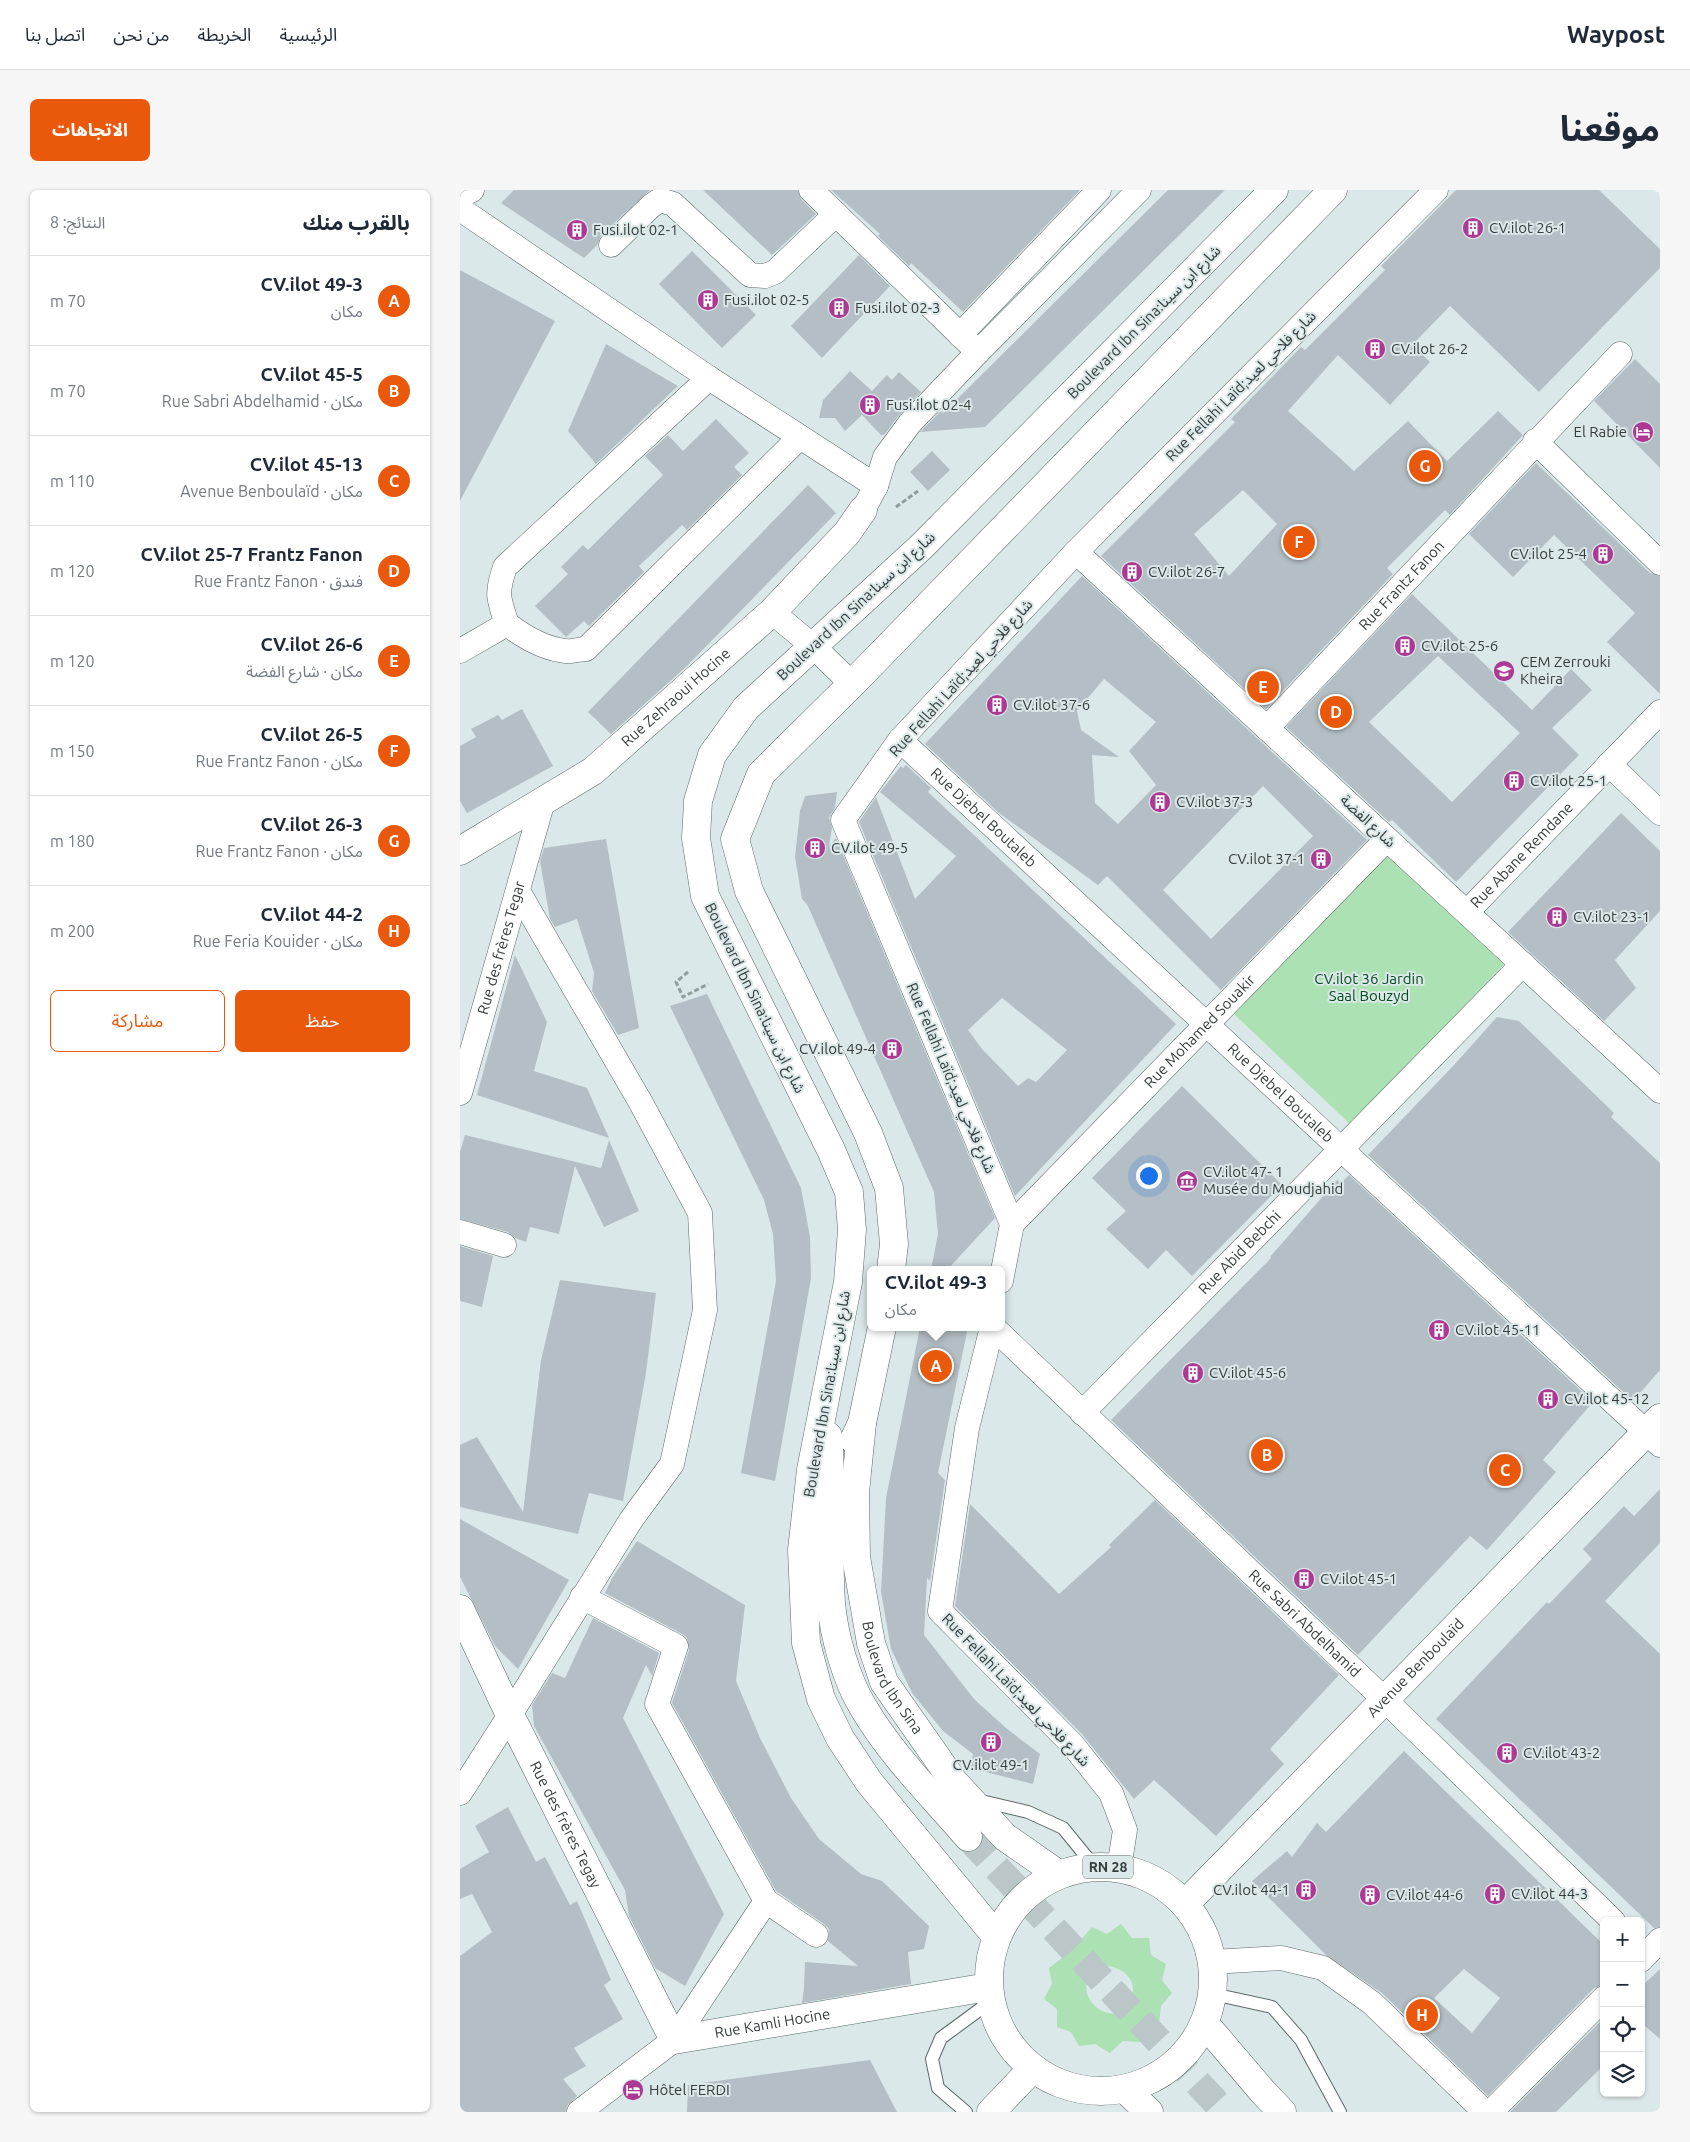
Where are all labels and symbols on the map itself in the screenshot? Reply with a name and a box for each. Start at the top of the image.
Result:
building icon: CV.ilot 26-1 [1461,216,1485,240]
building icon: Fusi.ilot 02-1 [565,218,589,242]
place label: CV.ilot 26-1 [1489,219,1566,236]
place label: Fusi.ilot 02-1 [593,221,678,238]
street label: Boulevard Ibn Sina:شارع ابن سينا [1064,241,1227,405]
building icon: Fusi.ilot 02-5 [696,288,720,312]
place label: Fusi.ilot 02-5 [724,291,809,308]
building icon: Fusi.ilot 02-3 [827,296,851,320]
place label: Fusi.ilot 02-3 [855,299,940,316]
street label: Rue Fellahi Laïd;شارع فلاحي لعيد [1162,307,1322,467]
building icon: CV.ilot 26-2 [1363,337,1387,361]
place label: CV.ilot 26-2 [1391,340,1468,357]
building icon: Fusi.ilot 02-4 [858,393,882,417]
place label: Fusi.ilot 02-4 [886,396,971,413]
hotel icon: El Rabie [1631,420,1655,444]
place label: El Rabie [1573,423,1627,440]
pin: G [1409,447,1441,485]
pin: F [1283,523,1315,561]
street label: Boulevard Ibn Sina:شارع ابن سينا [773,528,941,686]
street label: Rue Frantz Fanon [1355,537,1447,633]
building icon: CV.ilot 25-4 [1591,542,1615,566]
place label: CV.ilot 25-4 [1510,545,1587,562]
building icon: CV.ilot 26-7 [1120,560,1144,584]
place label: CV.ilot 26-7 [1148,563,1225,580]
street label: Rue Fellahi Laïd;شارع فلاحي لعيد [886,595,1039,762]
building icon: CV.ilot 25-6 [1393,634,1417,658]
place label: CV.ilot 25-6 [1421,637,1498,654]
street label: Rue Zehraoui Hocine [618,644,733,750]
place label: CEM Zerrouki Kheira [1520,653,1611,687]
school or university icon: CEM Zerrouki Kheira [1492,659,1516,683]
pin: E [1247,668,1279,706]
building icon: CV.ilot 37-6 [985,693,1009,717]
pin: D [1320,693,1352,731]
place label: CV.ilot 37-6 [1013,696,1090,713]
street label: Rue Djebel Boutaleb [928,764,1040,870]
building icon: CV.ilot 25-1 [1502,769,1526,793]
place label: CV.ilot 25-1 [1530,772,1607,789]
building icon: CV.ilot 37-3 [1148,790,1172,814]
street label: شارع الفضة [1335,791,1400,853]
place label: CV.ilot 37-3 [1176,793,1253,810]
street label: Rue Abane Remdane [1467,798,1576,911]
building icon: CV.ilot 49-5 [803,836,827,860]
place label: CV.ilot 49-5 [831,839,908,856]
building icon: CV.ilot 37-1 [1309,847,1333,871]
place label: CV.ilot 37-1 [1228,850,1305,867]
street label: Rue des frères Tegar [474,879,528,1016]
street label: Boulevard Ibn Sina:شارع ابن سينا [698,900,809,1098]
building icon: CV.ilot 23-1 [1545,905,1569,929]
place label: CV.ilot 23-1 [1573,908,1650,925]
park label: CV.ilot 36 Jardin Saal Bouzyd [1314,970,1424,1004]
street label: Rue Mohamed Souakir [1141,971,1258,1091]
street label: Rue Fellahi Laïd;شارع فلاحي لعيد [900,980,1000,1177]
building icon: CV.ilot 49-4 [880,1037,904,1061]
street label: Rue Djebel Boutaleb [1224,1039,1337,1146]
place label: CV.ilot 49-4 [799,1040,876,1057]
your location [1136,1163,1162,1189]
place label: CV.ilot 47- 1 Musée du Moudjahid [1203,1163,1343,1197]
museum icon: CV.ilot 47- 1 Musée du Moudjahid [1175,1169,1199,1193]
street label: Rue Abid Bebchi [1195,1207,1284,1297]
street label: Boulevard Ibn Sina:شارع ابن سينا [800,1289,857,1499]
building icon: CV.ilot 45-11 [1427,1318,1451,1342]
place label: CV.ilot 45-11 [1455,1321,1541,1338]
pin: A [920,1347,952,1385]
building icon: CV.ilot 45-6 [1181,1361,1205,1385]
place label: CV.ilot 45-6 [1209,1364,1286,1381]
building icon: CV.ilot 45-12 [1536,1387,1560,1411]
place label: CV.ilot 45-12 [1564,1390,1650,1407]
pin: B [1251,1436,1283,1474]
pin: C [1489,1451,1521,1489]
street label: Rue Sabri Abdelhamid [1245,1566,1364,1680]
building icon: CV.ilot 45-1 [1292,1567,1316,1591]
place label: CV.ilot 45-1 [1320,1570,1397,1587]
street label: Rue Fellahi Laïd;شارع فلاحي لعيد [936,1610,1094,1772]
street label: Avenue Benboulaïd [1364,1615,1467,1720]
street label: Boulevard Ibn Sina [859,1620,927,1737]
building icon: CV.ilot 49-1 [979,1730,1003,1754]
building icon: CV.ilot 43-2 [1495,1741,1519,1765]
place label: CV.ilot 43-2 [1523,1744,1600,1761]
place label: CV.ilot 49-1 [952,1756,1030,1773]
street label: Rue des frères Tegay [527,1758,605,1891]
road number: RN 28 [1083,1855,1133,1878]
building icon: CV.ilot 44-1 [1294,1878,1318,1902]
place label: CV.ilot 44-1 [1213,1881,1290,1898]
building icon: CV.ilot 44-3 [1483,1882,1507,1906]
building icon: CV.ilot 44-6 [1358,1883,1382,1907]
place label: CV.ilot 44-3 [1511,1885,1588,1902]
place label: CV.ilot 44-6 [1386,1886,1463,1903]
pin: H [1406,1996,1438,2034]
street label: Rue Kamli Hocine [713,2005,832,2041]
hotel icon: Hôtel FERDI [621,2078,645,2102]
place label: Hôtel FERDI [649,2081,730,2098]

